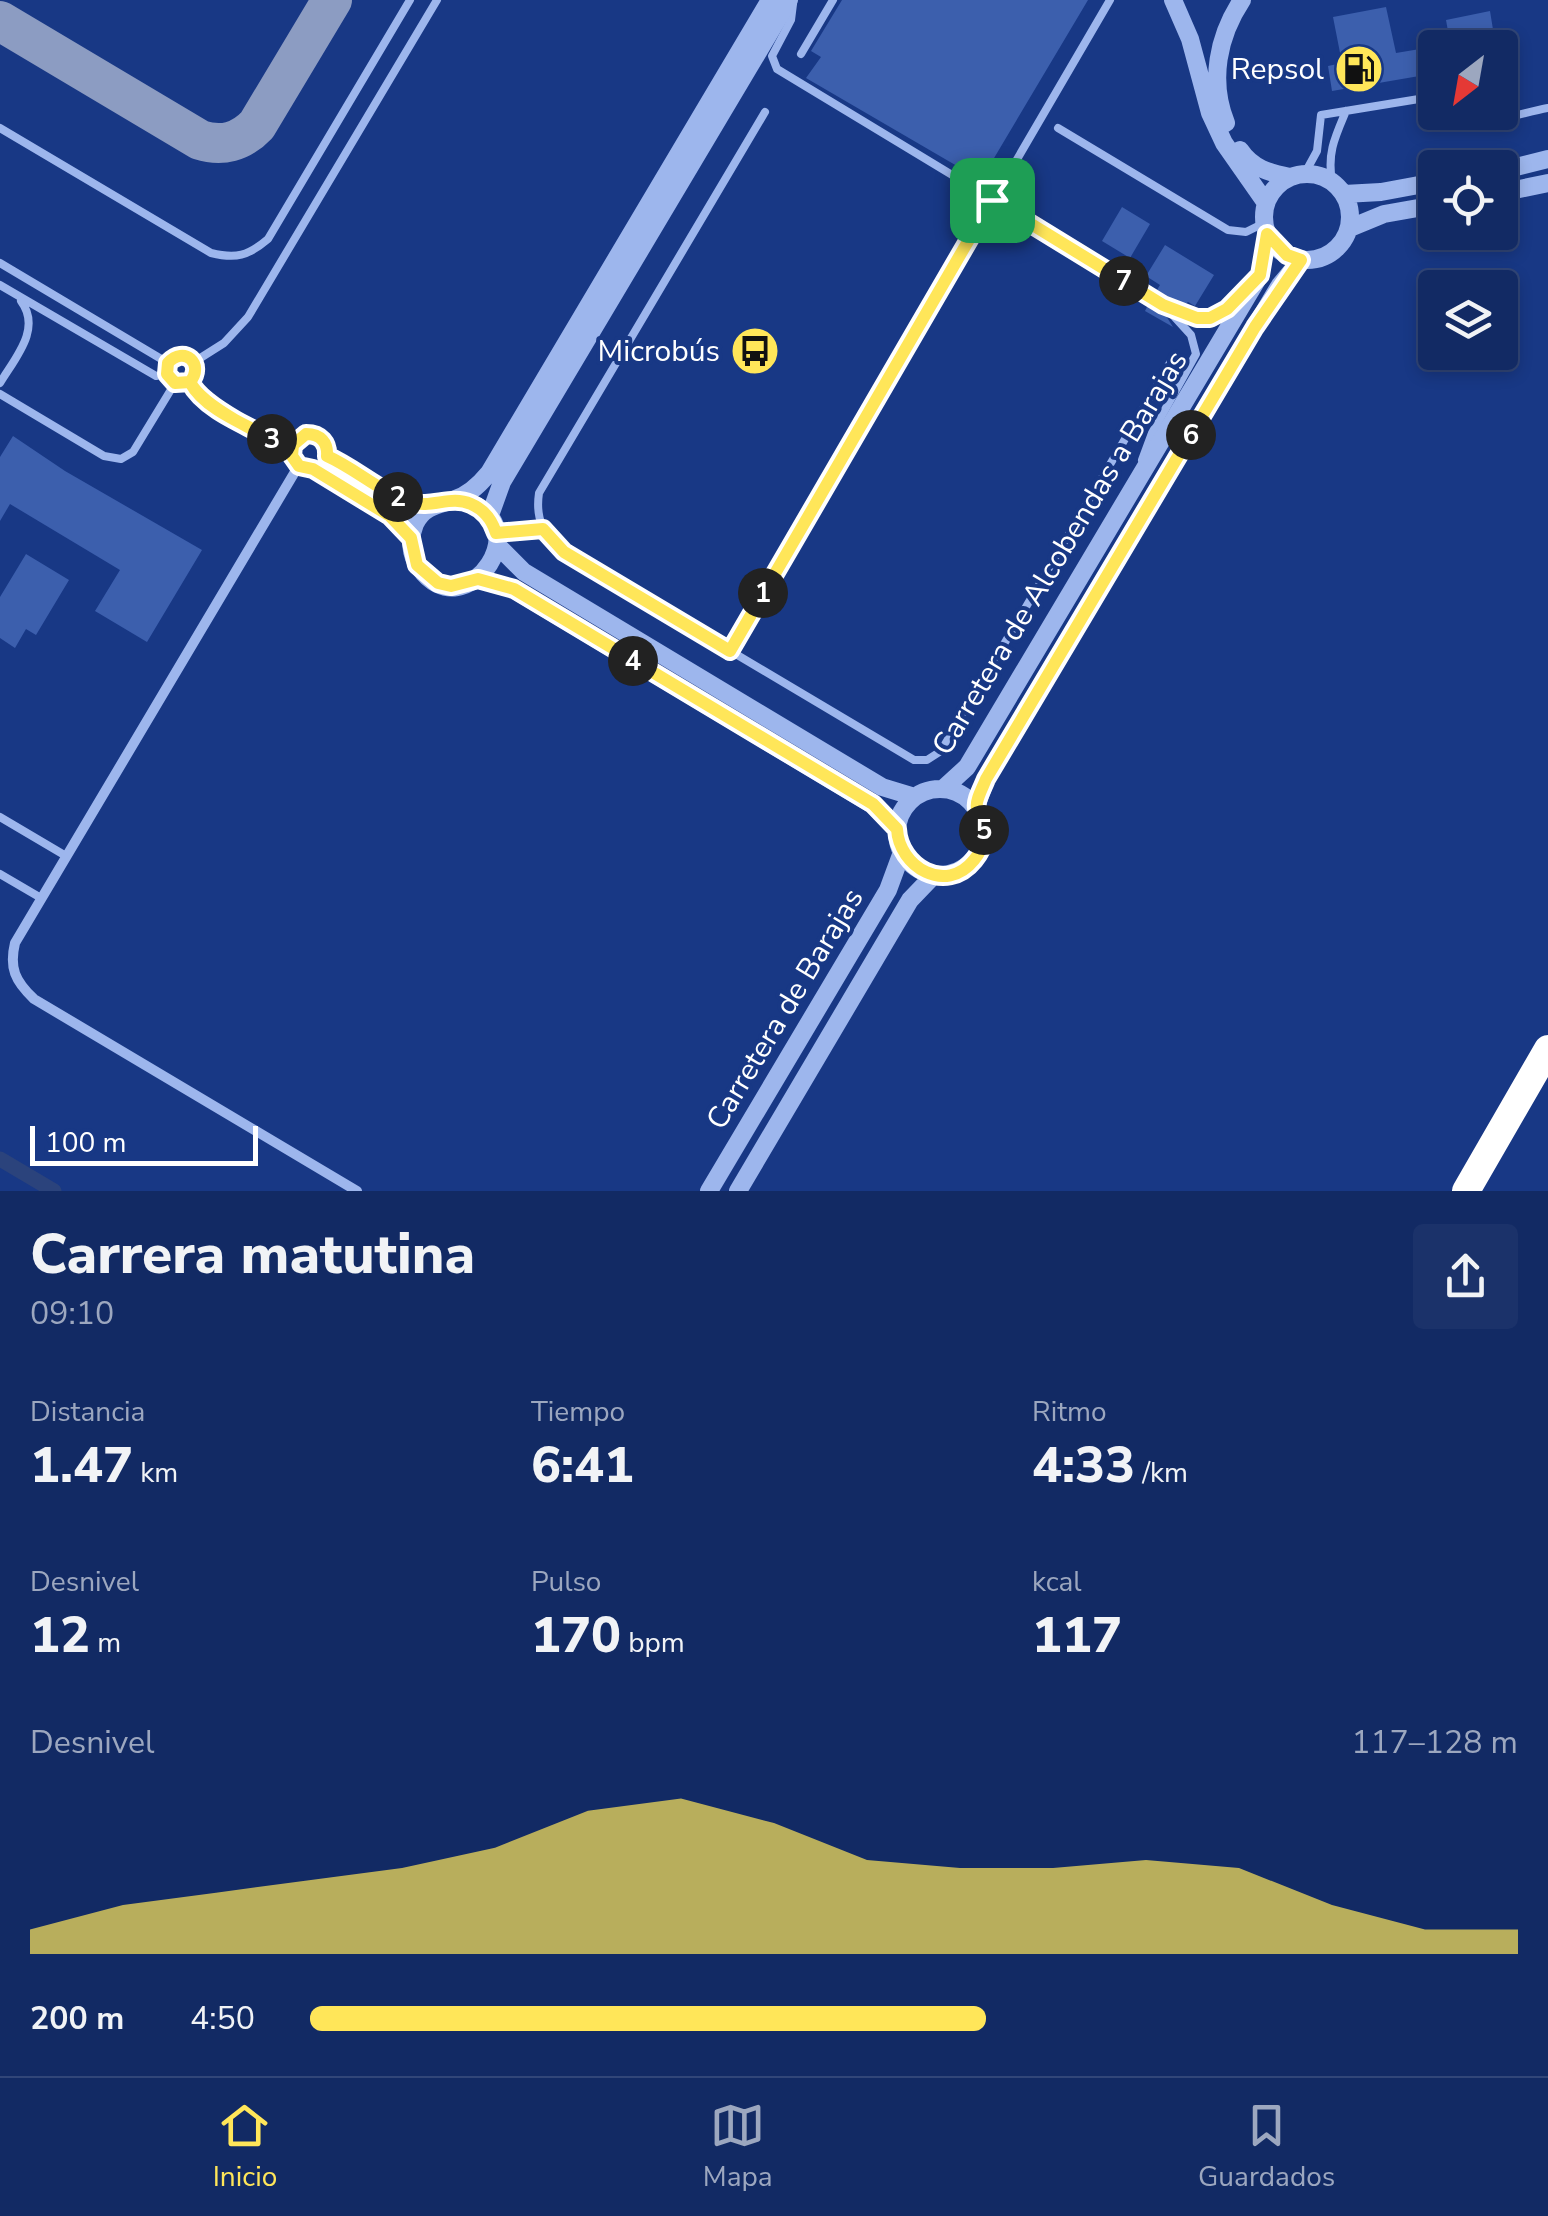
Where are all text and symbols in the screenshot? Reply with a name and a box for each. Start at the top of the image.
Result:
north arrow [1418,30,1518,130]
map controls [1418,30,1518,370]
fuel station icon: Repsol [1333,43,1385,95]
place label: Repsol [1231,49,1324,90]
button: locate [1418,150,1518,250]
pin [950,158,1035,243]
icon: arrive [965,173,1020,228]
pin: 7 [1099,256,1149,306]
text: 7 [1116,262,1132,300]
button: layers [1418,270,1518,370]
bus stop icon: Microbús [729,325,781,377]
place label: Microbús [598,331,720,372]
street label: Carretera de Alcobendas a Barajas [923,343,1197,763]
pin: 6 [1166,410,1216,460]
pin: 3 [247,414,297,464]
text: 6 [1183,416,1199,454]
text: 3 [264,420,280,458]
pin: 2 [373,472,423,522]
text: 2 [390,478,406,516]
pin: 1 [738,568,788,618]
text: 1 [755,574,771,612]
pin: 4 [608,636,658,686]
text: 4 [625,642,641,680]
pin: 5 [959,805,1009,855]
text: 5 [976,811,992,849]
street label: Carretera de Barajas [697,881,873,1137]
scale bar [30,1121,258,1166]
text: 100 m [45,1124,127,1162]
text: Carrera matutina [30,1217,475,1292]
button: share [1413,1224,1518,1329]
text: 09:10 [30,1292,114,1335]
text: Distancia [30,1393,145,1431]
text: Tiempo [531,1393,625,1431]
text: Ritmo [1032,1393,1107,1431]
text: 1.47 [30,1431,133,1500]
text: 6:41 [531,1431,634,1500]
text: 4:33 [1032,1431,1135,1500]
text: km [133,1454,178,1492]
text: /km [1135,1454,1188,1492]
text: Desnivel [30,1563,139,1601]
text: Pulso [531,1563,601,1601]
text: kcal [1032,1563,1082,1601]
text: 12 [30,1601,90,1670]
text: 170 [531,1601,621,1670]
text: 117 [1032,1601,1122,1670]
text: m [90,1624,121,1662]
text: bpm [621,1624,685,1662]
text: Desnivel [30,1721,155,1764]
text: 117–128 m [1351,1721,1518,1764]
text: 200 m [30,1997,124,2040]
text: 4:50 [190,1997,255,2040]
tab: Inicio [213,2098,277,2196]
tab: Mapa [703,2098,773,2196]
tab: Guardados [1198,2098,1335,2196]

